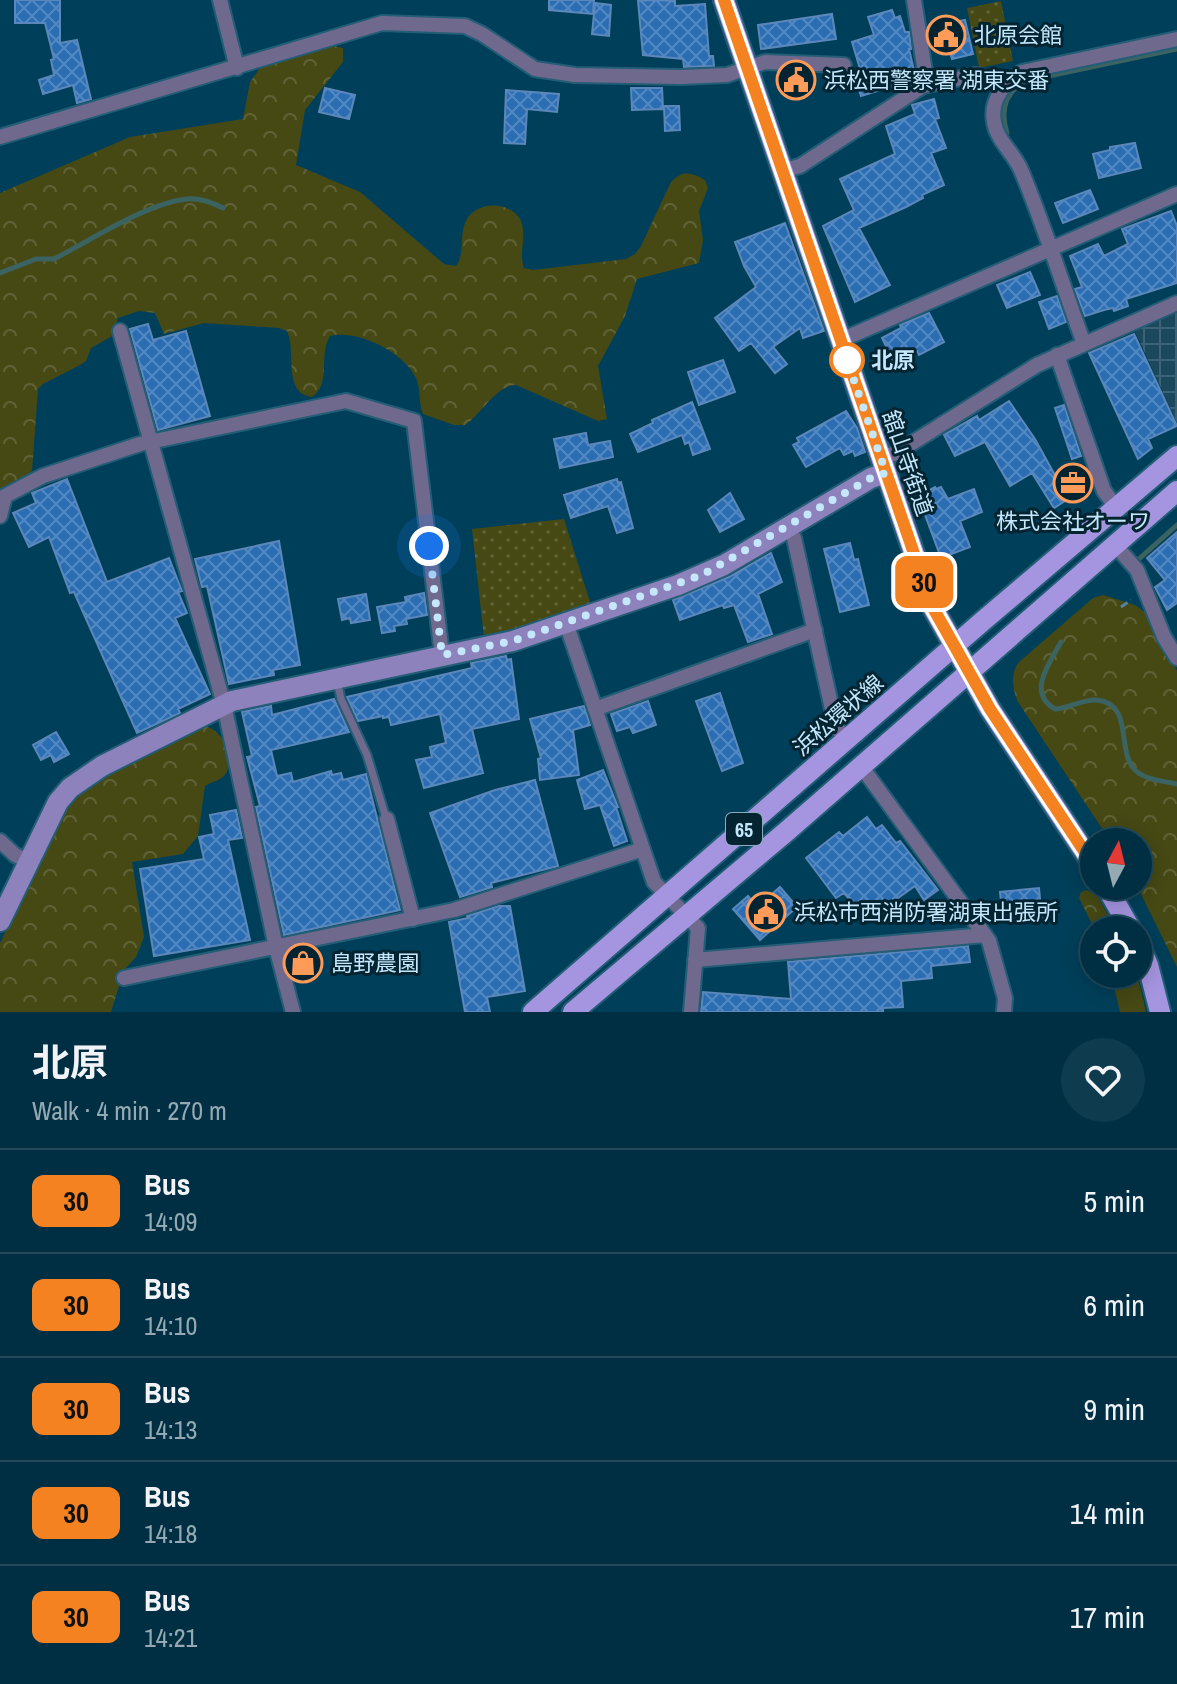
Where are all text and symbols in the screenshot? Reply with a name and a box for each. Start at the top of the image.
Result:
public building icon: 北原会館 [925,14,967,56]
place label: 北原会館 [974,20,1062,50]
public building icon: 浜松西警察署 湖東交番 [775,59,817,101]
place label: 浜松西警察署 湖東交番 [824,65,1049,95]
marker: 北原 [830,343,864,377]
place label: 北原 [871,345,915,375]
street label: 舘山寺街道 [876,406,940,520]
office icon: 株式会社オーワ [1052,462,1094,504]
place label: 株式会社オーワ [996,506,1150,536]
your location [409,526,449,566]
line badge: 30 [888,556,960,608]
text: 30 [911,563,937,601]
street label: 浜松環状線 [787,668,889,762]
road number: 65 [726,813,762,845]
north arrow [1080,828,1152,900]
map controls [1080,828,1152,988]
public building icon: 浜松市西消防署湖東出張所 [745,891,787,933]
place label: 浜松市西消防署湖東出張所 [794,897,1058,927]
button: locate [1080,916,1152,988]
shop icon: 島野農園 [282,942,324,984]
place label: 島野農園 [331,948,419,978]
text: 北原 [32,1037,108,1088]
button: heart [1061,1038,1145,1122]
text: Walk · 4 min · 270 m [32,1093,227,1128]
text: Bus [144,1164,190,1204]
text: 5 min [1083,1181,1145,1221]
text: 30 [63,1182,89,1220]
text: 14:09 [144,1204,197,1239]
text: Bus [144,1268,190,1308]
text: 6 min [1083,1285,1145,1325]
text: 30 [63,1286,89,1324]
text: 14:10 [144,1308,197,1343]
text: Bus [144,1372,190,1412]
text: 9 min [1083,1389,1145,1429]
text: 30 [63,1390,89,1428]
text: 14:13 [144,1412,197,1447]
text: Bus [144,1476,190,1516]
text: 14 min [1070,1493,1145,1533]
text: 30 [63,1494,89,1532]
text: 14:18 [144,1516,197,1551]
text: Bus [144,1580,190,1620]
text: 17 min [1070,1597,1145,1637]
text: 30 [63,1598,89,1636]
text: 14:21 [144,1620,197,1655]

